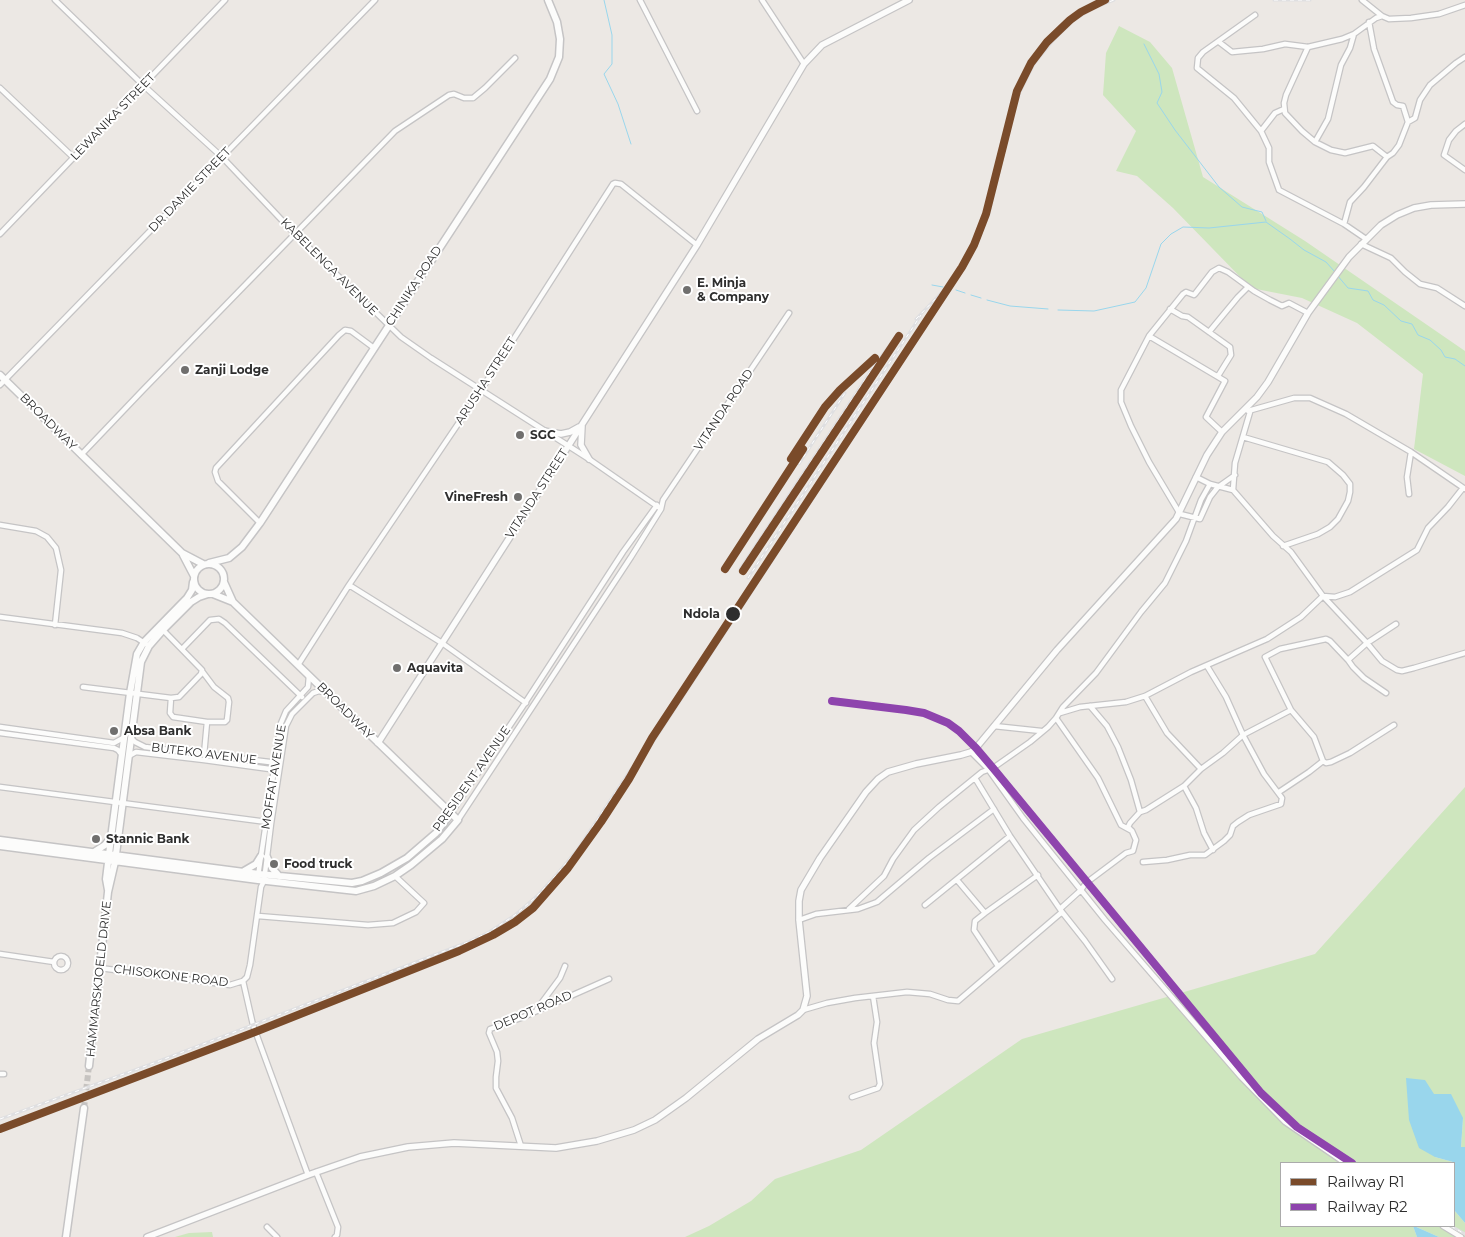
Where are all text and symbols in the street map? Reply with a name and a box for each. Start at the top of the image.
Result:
street label: LEWANIKA STREET [68,70,158,164]
street label: DR DAMIE STREET [146,145,234,235]
street label: KABELENGA AVENUE [277,215,381,319]
street label: CHINIKA ROAD [383,243,445,329]
place label: E. Minja & Company [697,276,769,304]
marker: E. Minja & Company [681,284,693,296]
street label: ARUSHA STREET [452,335,520,427]
place label: Zanji Lodge [195,363,269,377]
marker: Zanji Lodge [179,364,191,376]
street label: VITANDA ROAD [691,366,757,454]
street label: BROADWAY [17,391,79,453]
place label: SGC [530,428,556,442]
marker: SGC [514,429,526,441]
street label: VITANDA STREET [503,446,571,542]
place label: VineFresh [445,490,508,504]
marker: VineFresh [512,491,524,503]
marker: Ndola [724,605,742,623]
place label: Ndola [683,607,720,621]
place label: Aquavita [407,661,463,675]
marker: Aquavita [391,662,403,674]
street label: BROADWAY [314,680,376,742]
street label: MOFFAT AVENUE [259,723,289,831]
street label: PRESIDENT AVENUE [430,723,514,835]
place label: Absa Bank [124,724,191,738]
marker: Absa Bank [108,725,120,737]
street label: BUTEKO AVENUE [150,740,258,768]
place label: Stannic Bank [106,832,189,846]
marker: Stannic Bank [90,833,102,845]
place label: Food truck [284,857,352,871]
marker: Food truck [268,858,280,870]
street label: HAMMARSKJOELD DRIVE [84,900,114,1058]
street label: CHISOKONE ROAD [113,962,229,990]
street label: DEPOT ROAD [492,988,574,1034]
legend [1280,1162,1455,1227]
text: Railway R1 [1327,1172,1404,1191]
text: Railway R2 [1327,1197,1408,1216]

